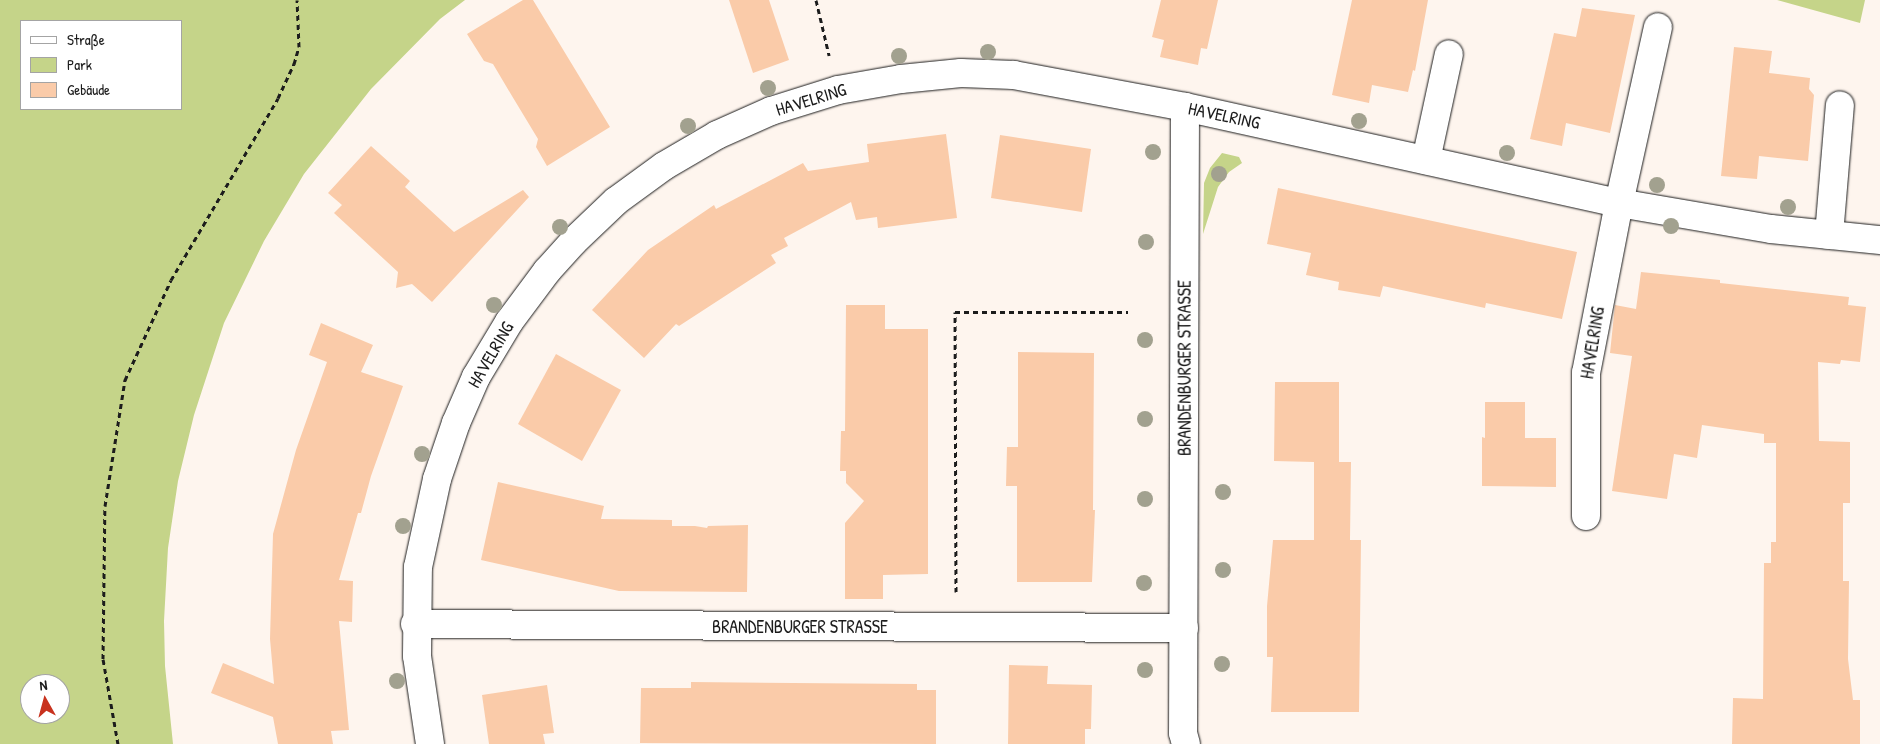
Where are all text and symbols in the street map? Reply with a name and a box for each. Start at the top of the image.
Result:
legend [20,20,182,110]
text: Straße [67,29,105,50]
text: Park [67,54,92,75]
text: Gebäude [67,79,110,100]
street label: HAVELRING [773,79,849,121]
street label: HAVELRING [1186,98,1262,134]
street label: BRANDENBURGER STRASSE [1174,280,1196,456]
street label: HAVELRING [1577,305,1609,381]
street label: HAVELRING [463,318,519,392]
street label: BRANDENBURGER STRASSE [712,616,888,638]
north arrow [20,674,70,724]
text: N [38,675,48,694]

